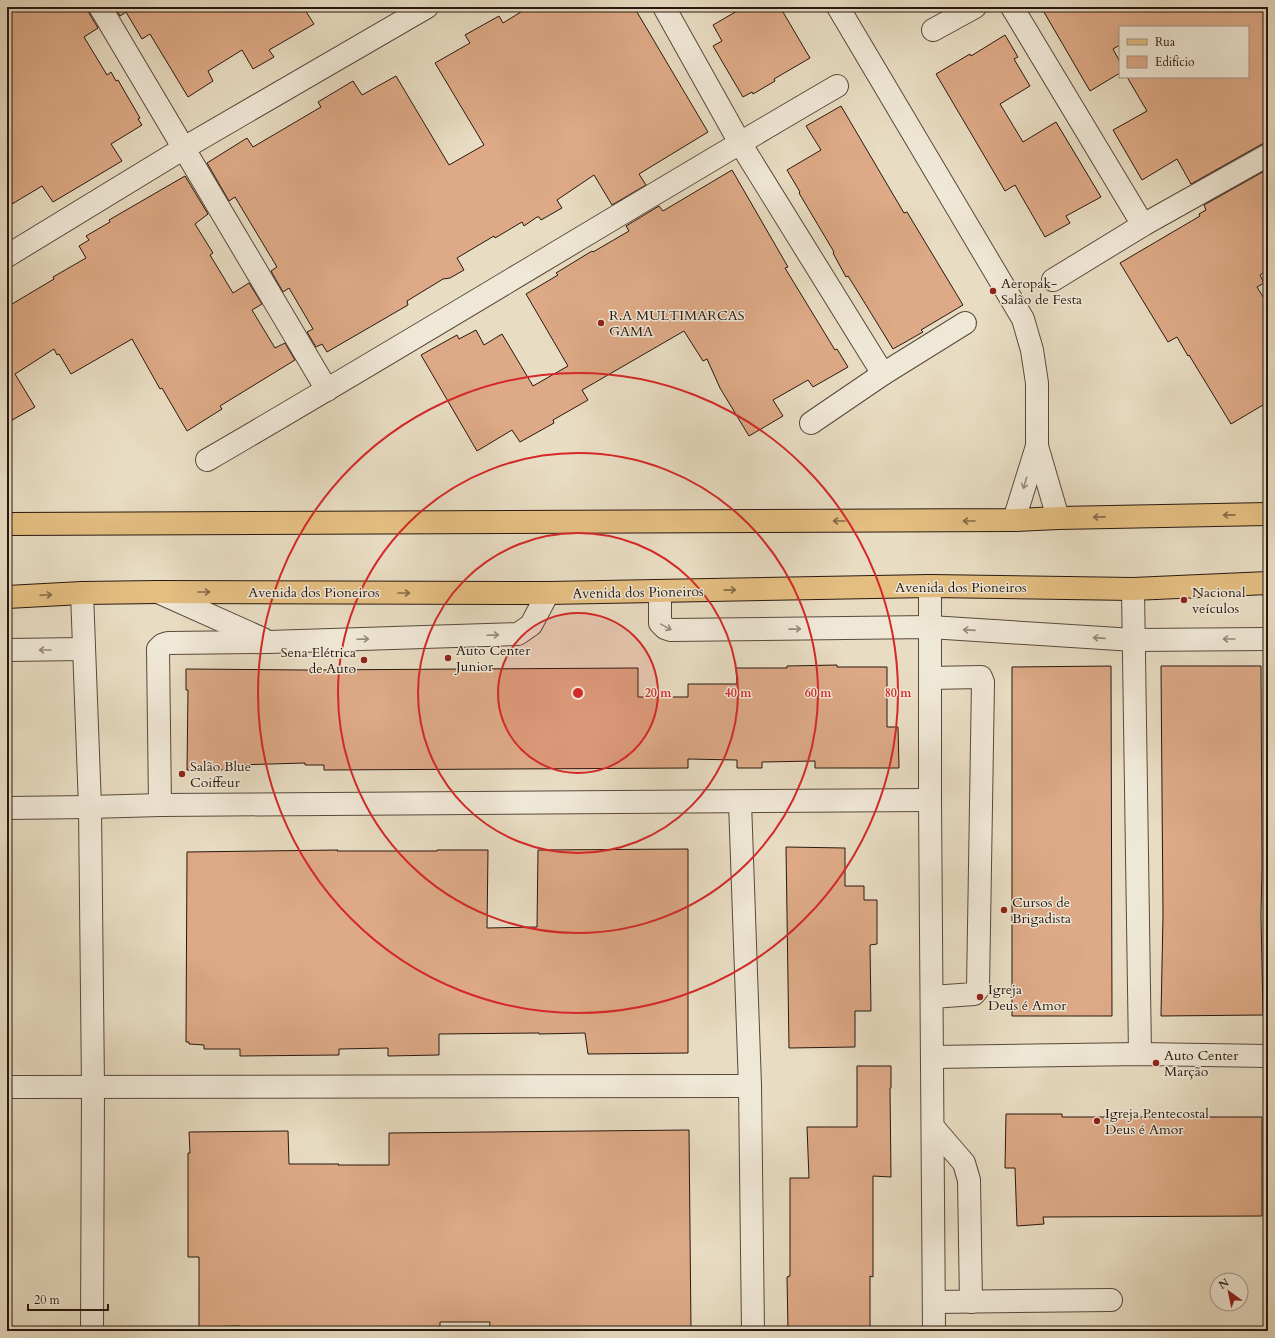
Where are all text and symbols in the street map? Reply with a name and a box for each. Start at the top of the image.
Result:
legend [1119,26,1249,78]
text: Rua [1155,34,1176,50]
text: Edifício [1155,54,1195,70]
place label: Aeropak- Salão de Festa [1001,274,1082,309]
marker: Aeropak- Salão de Festa [988,286,998,296]
place label: R.A MULTIMARCAS GAMA [609,306,745,341]
marker: R.A MULTIMARCAS GAMA [596,318,606,328]
one-way arrow [1021,476,1028,489]
one-way arrow [1223,511,1236,519]
one-way arrow [1093,513,1106,521]
one-way arrow [833,517,846,525]
one-way arrow [963,517,976,525]
street label: Avenida dos Pioneiros [895,578,1027,597]
street label: Avenida dos Pioneiros [572,582,704,603]
street label: Avenida dos Pioneiros [248,583,380,602]
place label: Nacional veículos [1192,583,1246,618]
one-way arrow [723,586,736,594]
one-way arrow [197,588,210,596]
one-way arrow [397,589,410,597]
one-way arrow [39,592,52,599]
marker: Nacional veículos [1179,595,1189,605]
one-way arrow [660,623,672,631]
one-way arrow [788,625,801,633]
one-way arrow [963,626,976,633]
one-way arrow [486,631,499,638]
one-way arrow [1093,634,1106,642]
one-way arrow [356,635,369,643]
one-way arrow [1223,636,1236,643]
place label: Auto Center Junior [454,641,531,676]
place label: Sena Elétrica de Auto [280,643,356,678]
one-way arrow [39,646,52,654]
marker: Auto Center Junior [443,653,453,663]
marker: Sena Elétrica de Auto [359,655,369,665]
text: 20 m [645,685,672,701]
text: 40 m [725,685,752,701]
text: 60 m [805,685,832,701]
text: 80 m [885,685,912,701]
centre of rings [571,686,585,700]
place label: Salão Blue Coiffeur [190,757,251,792]
marker: Salão Blue Coiffeur [177,769,187,779]
place label: Cursos de Brigadista [1012,893,1071,928]
marker: Cursos de Brigadista [999,905,1009,915]
place label: Igreja Deus é Amor [988,980,1067,1015]
marker: Igreja Deus é Amor [975,992,985,1002]
place label: Auto Center Marção [1164,1046,1239,1081]
marker: Auto Center Marção [1151,1058,1161,1068]
place label: Igreja Pentecostal Deus é Amor [1105,1104,1209,1139]
marker: Igreja Pentecostal Deus é Amor [1092,1116,1102,1126]
north arrow [1209,1272,1249,1312]
text: N [1216,1275,1232,1293]
scale bar [28,1286,108,1312]
text: 20 m [34,1292,61,1308]

